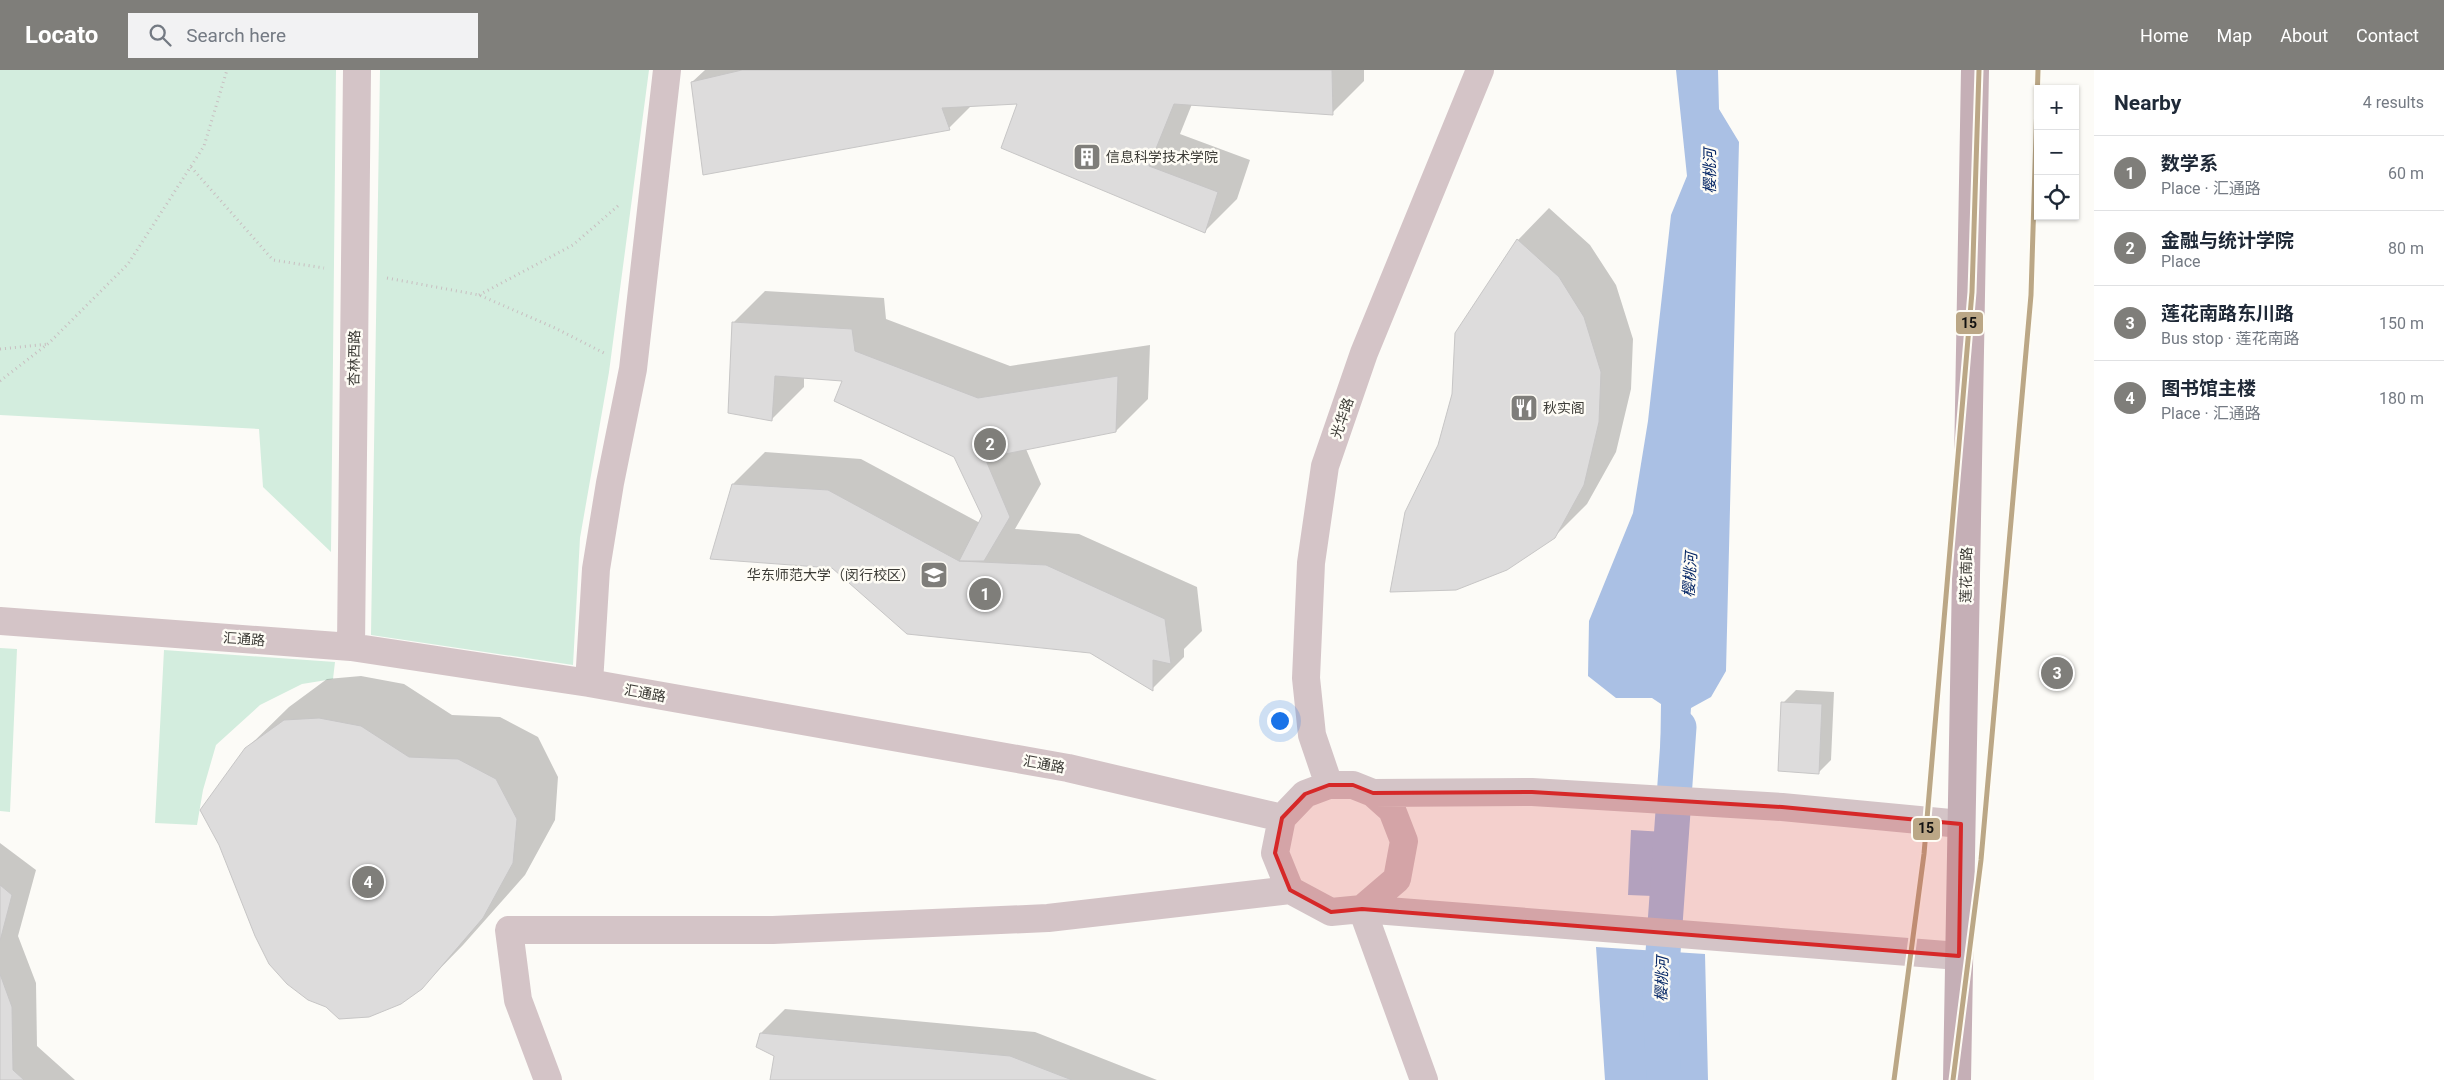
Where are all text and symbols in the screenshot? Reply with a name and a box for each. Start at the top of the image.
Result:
search box [128,13,478,58]
text: Locato [25,21,98,49]
icon: search [146,21,174,49]
text: Search here [186,24,286,47]
text: Home [2140,25,2189,46]
text: Map [2217,25,2252,46]
text: About [2280,25,2328,46]
text: Contact [2356,25,2419,46]
map controls [2034,85,2079,220]
button: + [2034,85,2079,130]
text: Nearby [2114,91,2181,115]
text: 4 results [2363,93,2424,112]
button: − [2034,130,2079,175]
building icon: 信息科学技术学院 [1072,142,1102,172]
water label: 樱桃河 [1701,146,1719,194]
place label: 信息科学技术学院 [1106,149,1218,165]
text: 数学系 [2161,152,2218,175]
text: 1 [2125,164,2135,183]
text: 60 m [2388,164,2424,183]
button: locate [2034,175,2079,220]
text: Place · 汇通路 [2161,179,2261,198]
text: 金融与统计学院 [2161,229,2294,252]
text: 2 [2125,239,2135,258]
text: 80 m [2388,239,2424,258]
text: Place [2161,252,2201,271]
text: 莲花南路东川路 [2161,302,2294,325]
line badge: 15 [1955,311,1984,335]
text: 3 [2125,314,2135,333]
text: 150 m [2379,314,2424,333]
text: 15 [1961,315,1977,331]
text: Bus stop · 莲花南路 [2161,329,2300,348]
street label: 杏林西路 [346,330,362,386]
text: 图书馆主楼 [2161,377,2256,400]
text: 4 [2125,389,2135,408]
text: 180 m [2379,389,2424,408]
restaurant icon: 秋实阁 [1509,393,1539,423]
street label: 光华路 [1328,396,1356,440]
place label: 秋实阁 [1543,400,1585,416]
text: Place · 汇通路 [2161,404,2261,423]
pin: 2 [974,425,1006,463]
street label: 莲花南路 [1958,547,1974,603]
water label: 樱桃河 [1679,549,1701,598]
school or university icon: 华东师范大学（闵行校区） [919,560,949,590]
place label: 华东师范大学（闵行校区） [747,567,915,583]
pin: 1 [969,575,1001,613]
street label: 汇通路 [222,630,266,648]
pin: 3 [2041,654,2073,692]
street label: 汇通路 [623,681,667,705]
your location [1267,708,1293,734]
street label: 汇通路 [1022,752,1066,776]
line badge: 15 [1912,817,1941,841]
text: 15 [1918,820,1934,836]
pin: 4 [352,863,384,901]
water label: 樱桃河 [1652,953,1672,1002]

